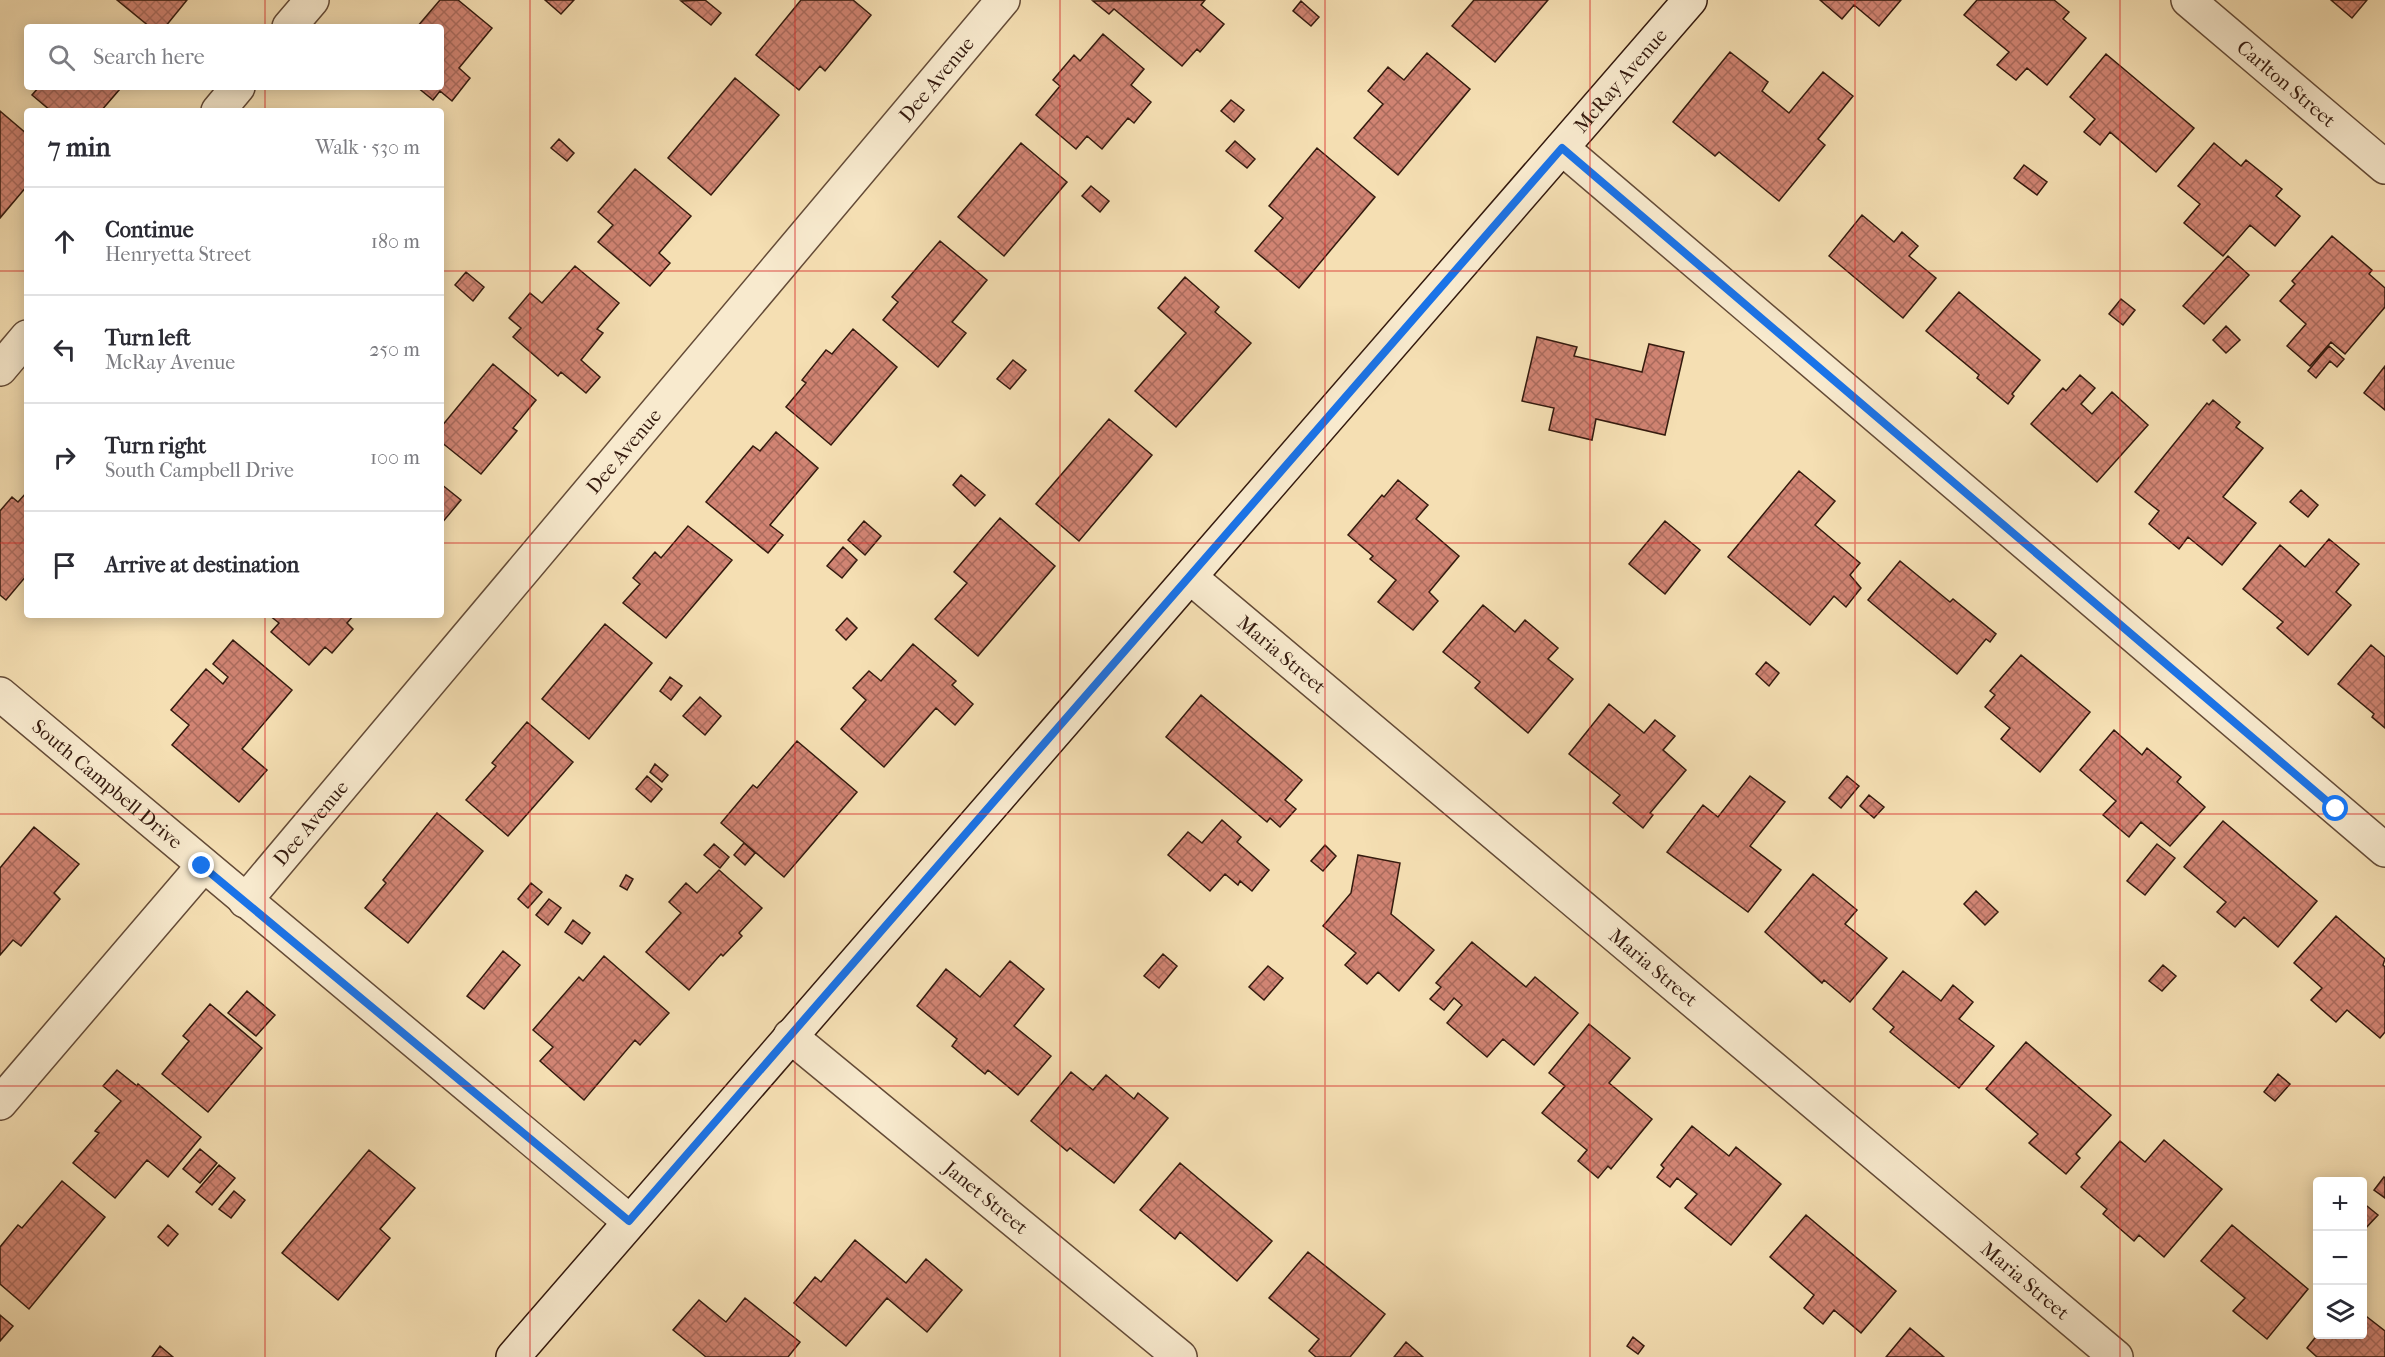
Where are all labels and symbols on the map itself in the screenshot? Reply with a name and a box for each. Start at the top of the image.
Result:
street label: McRay Avenue [1569,24,1672,137]
street label: Dee Avenue [895,32,979,127]
street label: Carlton Street [2232,35,2340,132]
street label: Dee Avenue [582,404,666,499]
street label: Maria Street [1233,611,1330,698]
street label: South Campbell Drive [27,715,187,854]
street label: Dee Avenue [269,776,353,870]
route start [2322,795,2348,821]
route end [188,852,214,878]
street label: Maria Street [1604,924,1702,1011]
street label: Janet Street [938,1155,1032,1239]
street label: Maria Street [1976,1237,2074,1325]

